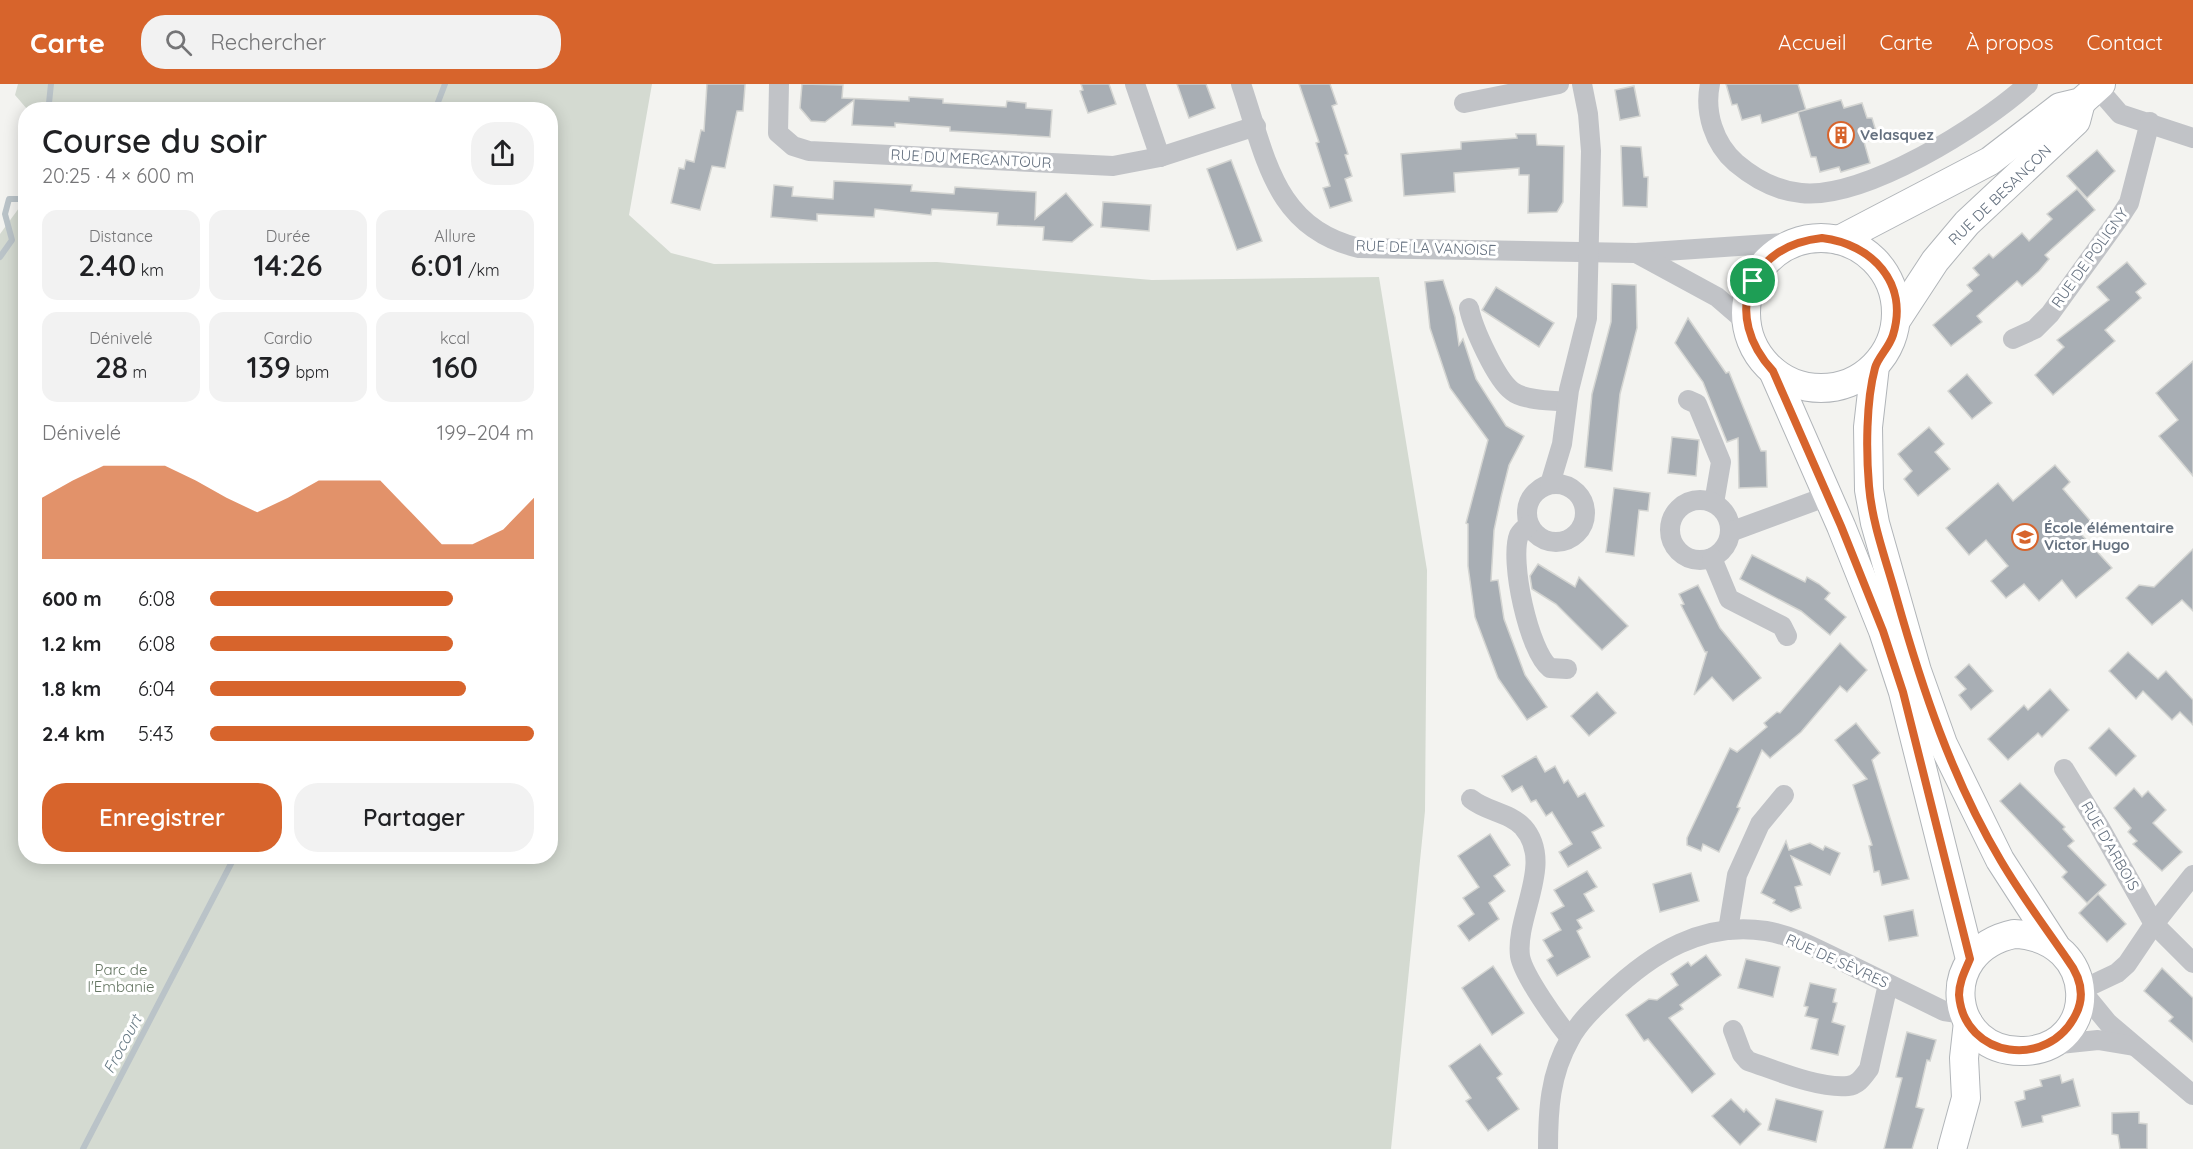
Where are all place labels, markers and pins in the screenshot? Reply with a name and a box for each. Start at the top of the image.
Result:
building icon: Velasquez [1826,120,1856,150]
place label: Velasquez [1860,125,1934,144]
pin [1727,255,1778,306]
place label: École élémentaire Victor Hugo [2044,518,2174,554]
school or university icon: École élémentaire Victor Hugo [2010,522,2040,552]

